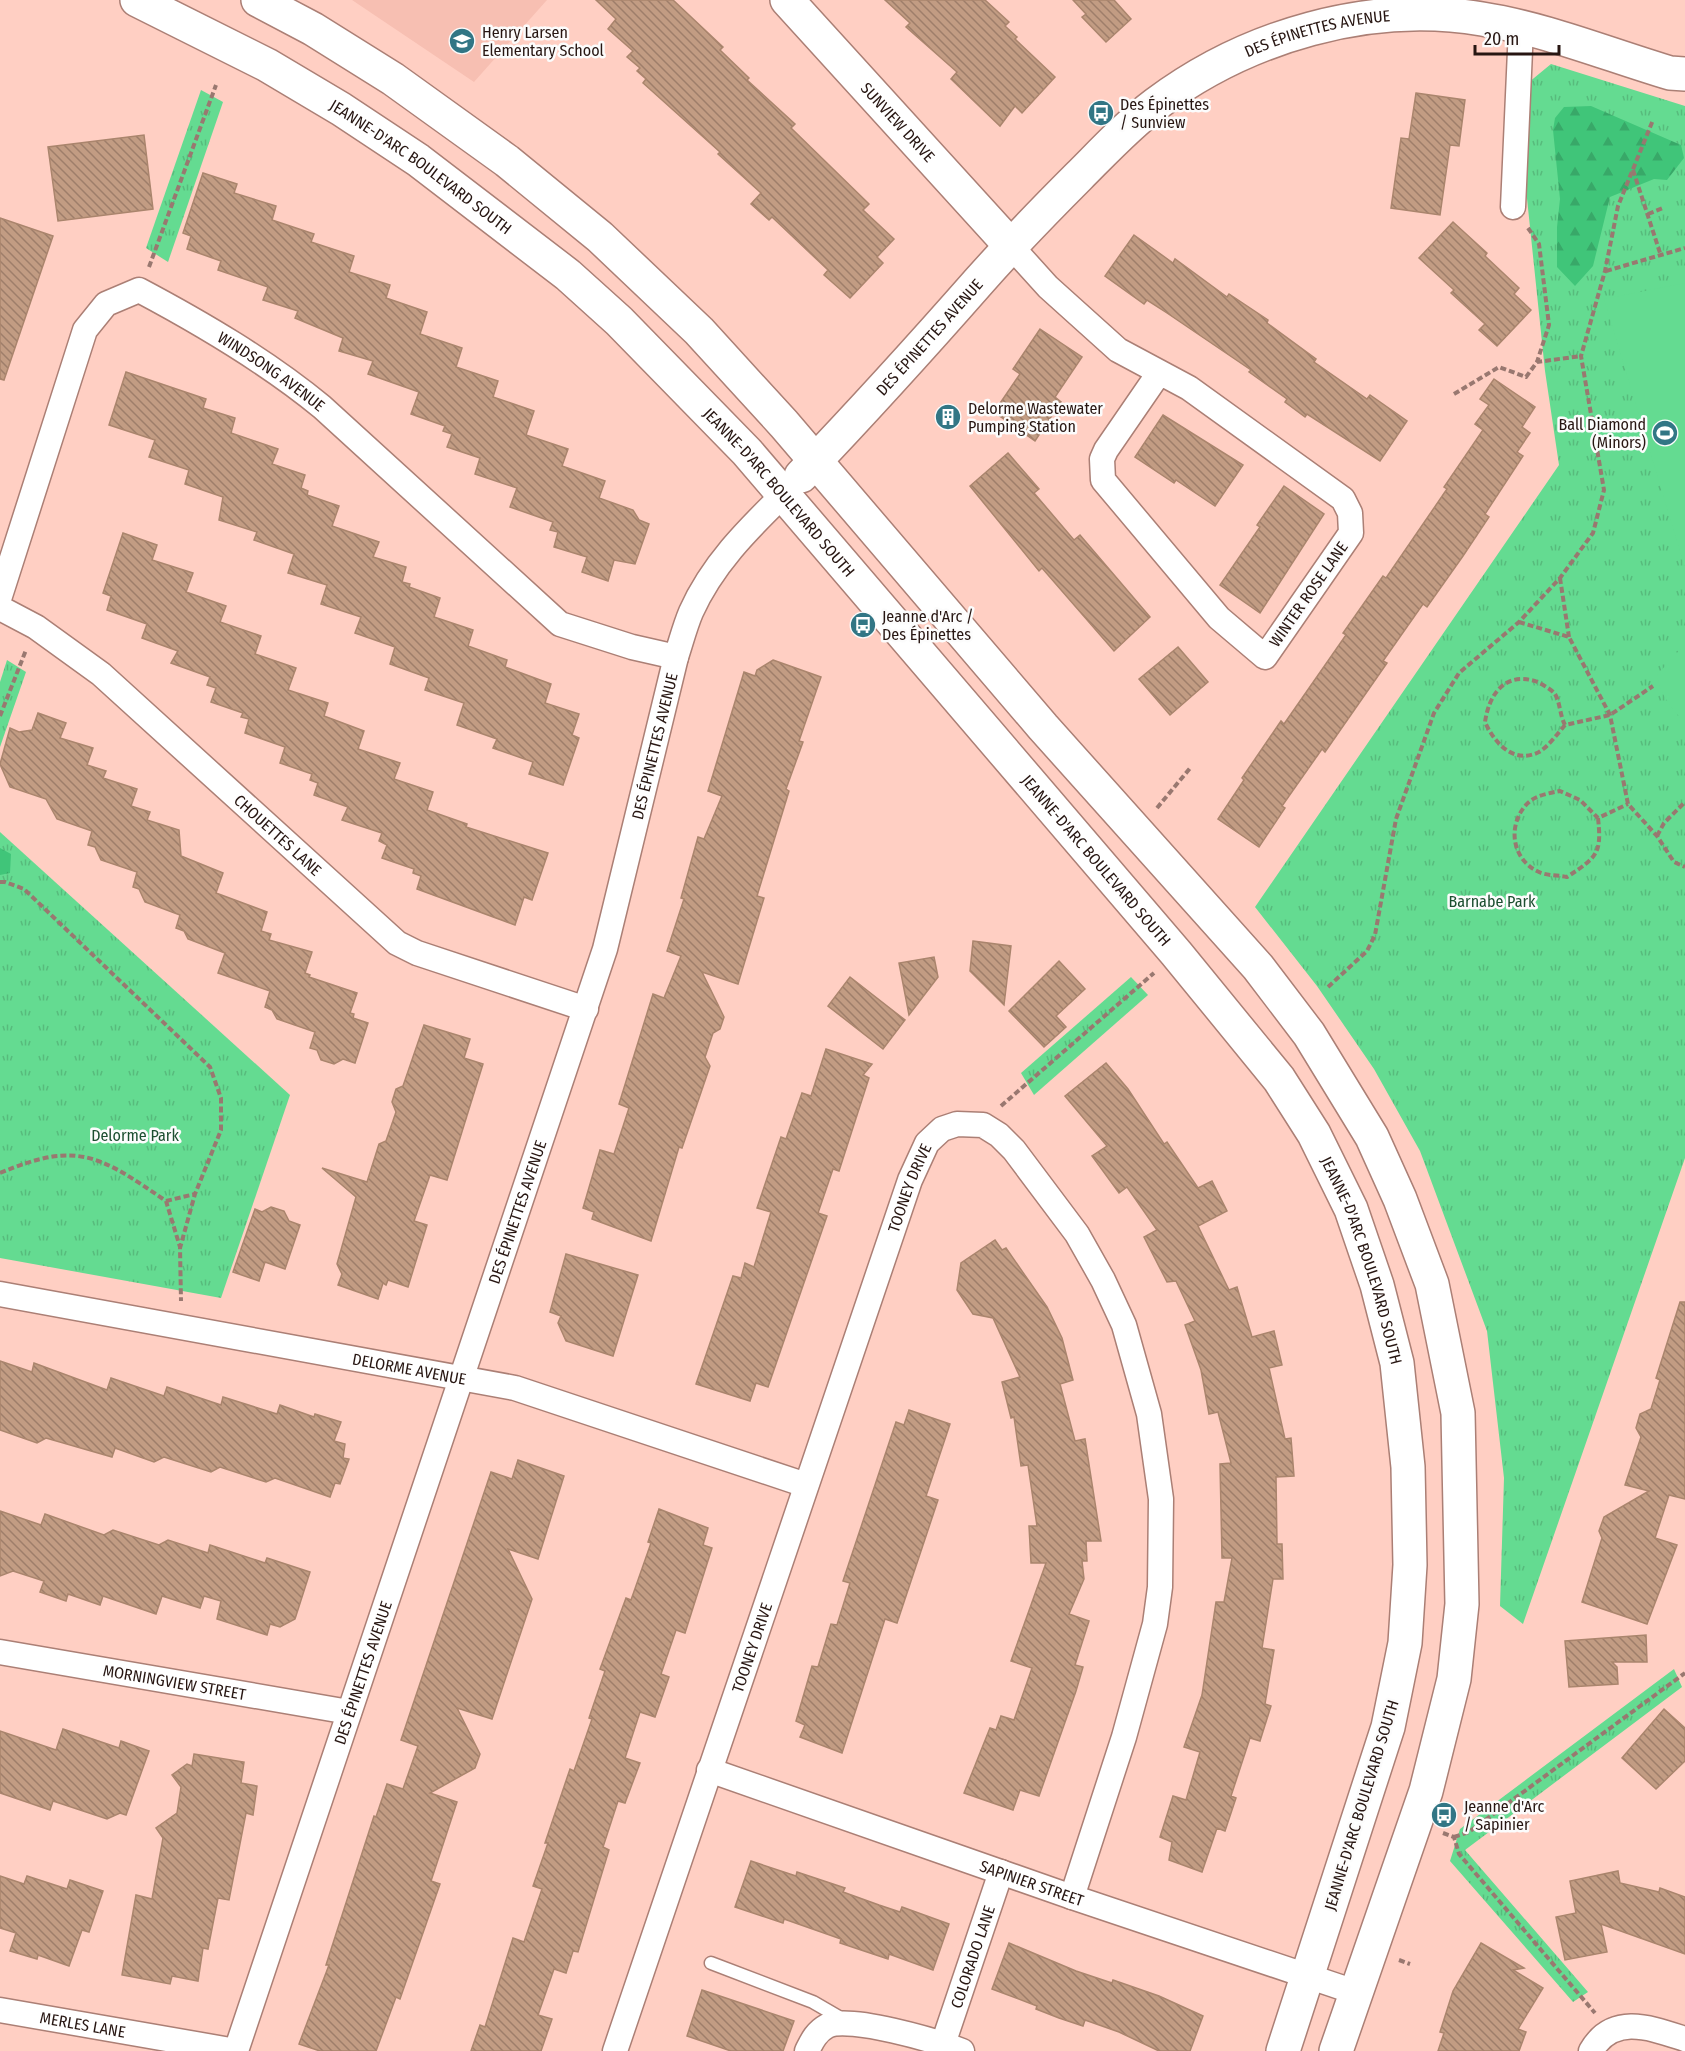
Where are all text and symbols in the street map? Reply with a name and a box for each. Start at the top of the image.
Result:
street label: DES ÉPINETTES AVENUE [1242,6,1391,61]
scale bar [1475,18,1559,56]
place label: Henry Larsen Elementary School [482,23,604,60]
school or university icon: Henry Larsen Elementary School [447,26,477,56]
text: 20 m [1484,28,1519,50]
street label: SUNVIEW DRIVE [857,79,939,166]
place label: Des Épinettes / Sunview [1120,95,1209,132]
street label: JEANNE-D'ARC BOULEVARD SOUTH [326,96,515,238]
bus stop icon: Des Épinettes / Sunview [1086,98,1116,128]
street label: DES ÉPINETTES AVENUE [872,275,987,400]
street label: WINDSONG AVENUE [214,328,329,415]
place label: Delorme Wastewater Pumping Station [968,399,1103,436]
building icon: Delorme Wastewater Pumping Station [933,402,963,432]
street label: JEANNE-D'ARC BOULEVARD SOUTH [699,404,859,581]
place label: Ball Diamond (Minors) [1558,415,1646,452]
sports icon: Ball Diamond (Minors) [1650,418,1680,448]
street label: WINTER ROSE LANE [1265,538,1352,650]
place label: Jeanne d'Arc / Des Épinettes [882,607,973,644]
bus stop icon: Jeanne d'Arc / Des Épinettes [848,610,878,640]
street label: DES ÉPINETTES AVENUE [628,671,682,821]
street label: JEANNE-D'ARC BOULEVARD SOUTH [1018,771,1175,950]
street label: CHOUETTES LANE [230,791,325,880]
park label: Barnabe Park [1448,892,1536,911]
park label: Delorme Park [91,1126,179,1145]
street label: DES ÉPINETTES AVENUE [485,1138,550,1286]
street label: TOONEY DRIVE [884,1141,935,1235]
street label: JEANNE-D'ARC BOULEVARD SOUTH [1317,1153,1406,1367]
street label: DELORME AVENUE [351,1350,468,1389]
street label: DES ÉPINETTES AVENUE [330,1599,396,1747]
street label: TOONEY DRIVE [728,1600,776,1695]
street label: MORNINGVIEW STREET [101,1661,248,1704]
street label: JEANNE-D'ARC BOULEVARD SOUTH [1320,1698,1403,1913]
place label: Jeanne d'Arc / Sapinier [1464,1797,1544,1834]
bus stop icon: Jeanne d'Arc / Sapinier [1429,1800,1459,1830]
street label: SAPINIER STREET [977,1856,1087,1910]
street label: COLORADO LANE [947,1903,999,2011]
street label: MERLES LANE [38,2008,127,2042]

